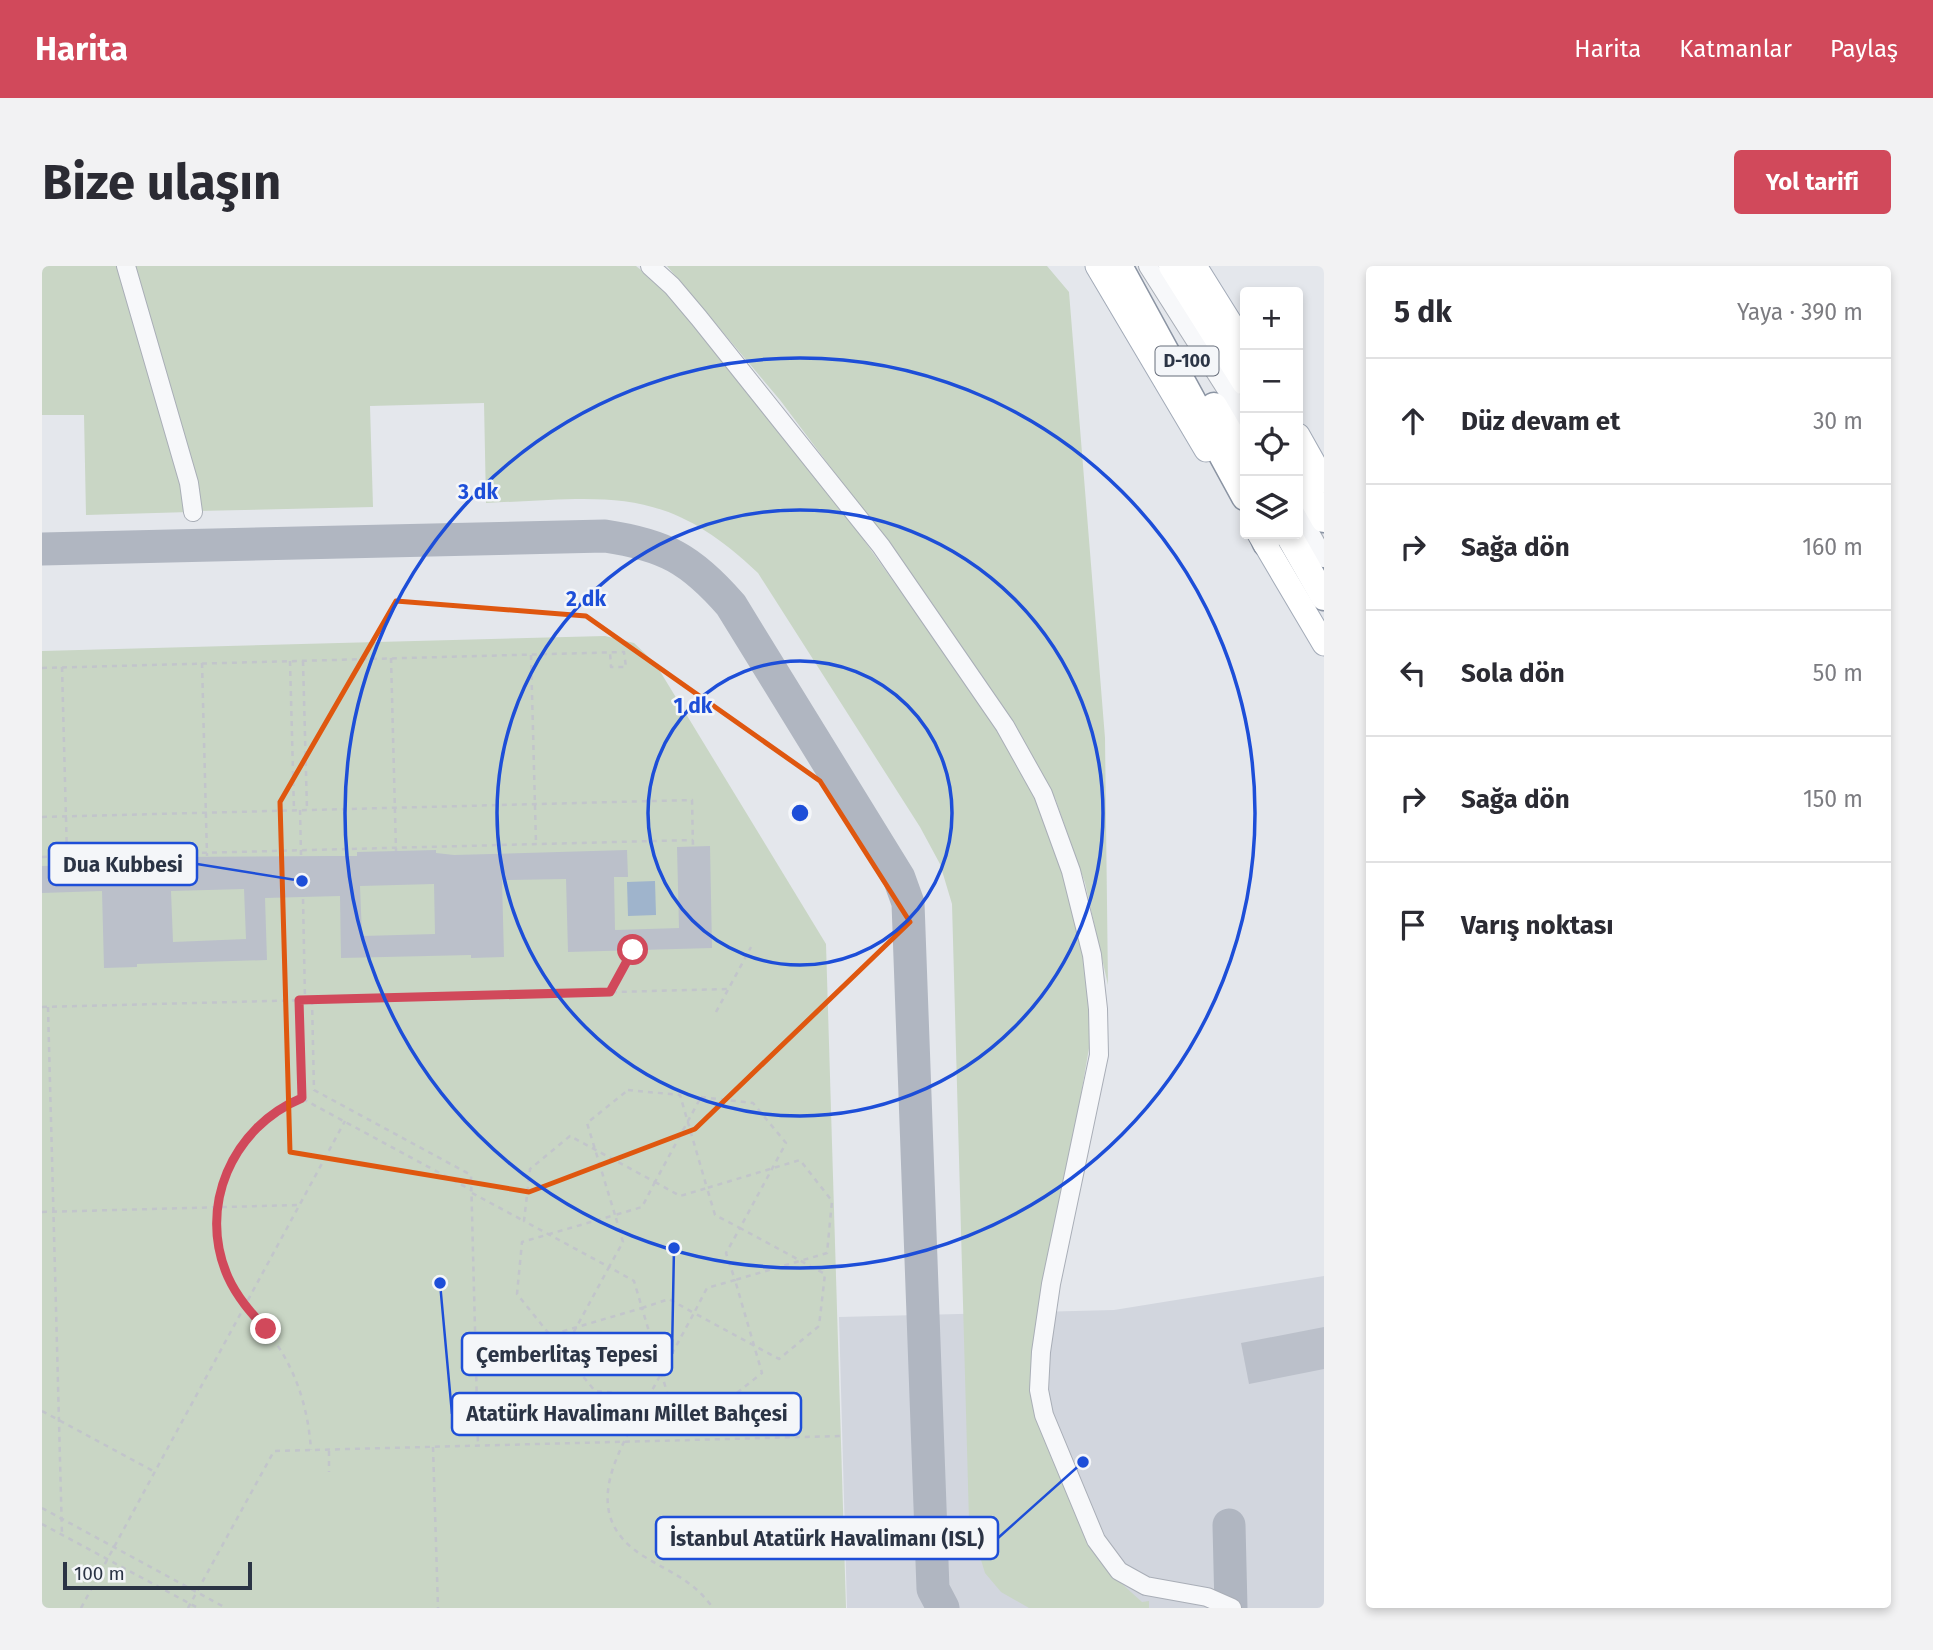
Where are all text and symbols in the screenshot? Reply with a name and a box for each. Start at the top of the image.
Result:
text: Harita [35,29,128,69]
text: Harita [1574,35,1641,63]
text: Katmanlar [1679,35,1792,63]
text: Paylaş [1830,35,1898,63]
button: Yol tarifi [1734,150,1891,214]
text: Bize ulaşın [42,153,281,212]
map controls [1240,287,1303,539]
button: + [1240,287,1303,350]
text: 5 dk [1394,294,1452,330]
text: Yaya · 390 m [1737,298,1863,326]
road number: D-100 [1156,346,1218,376]
button: − [1240,350,1303,413]
icon: ahead [1394,402,1432,440]
text: Düz devam et [1461,406,1620,437]
text: 30 m [1813,407,1863,435]
button: locate [1240,413,1303,476]
button: layers [1240,476,1303,539]
text: 3 dk [457,479,498,505]
icon: right [1394,528,1432,566]
text: Sağa dön [1461,532,1570,563]
text: 160 m [1802,533,1863,561]
text: 2 dk [566,586,606,612]
icon: left [1394,654,1432,692]
text: Sola dön [1461,658,1565,689]
text: 50 m [1813,659,1863,687]
text: 1 dk [674,693,713,719]
icon: right [1394,780,1432,818]
text: Sağa dön [1461,784,1570,815]
text: 150 m [1803,785,1863,813]
centre of rings [788,801,812,825]
callout: Dua Kubbesi [49,843,197,885]
text: Dua Kubbesi [63,852,183,878]
icon: arrive [1394,906,1432,944]
text: Varış noktası [1461,910,1614,941]
route start [617,934,648,965]
route end [250,1313,281,1344]
callout: Çemberlitaş Tepesi [462,1333,672,1375]
text: Çemberlitaş Tepesi [476,1342,658,1368]
callout: Atatürk Havalimanı Millet Bahçesi [452,1393,801,1435]
text: Atatürk Havalimanı Millet Bahçesi [465,1401,788,1427]
callout: İstanbul Atatürk Havalimanı (ISL) [656,1517,998,1559]
text: İstanbul Atatürk Havalimanı (ISL) [670,1525,984,1552]
scale bar [63,1559,252,1591]
text: 100 m [74,1562,125,1585]

